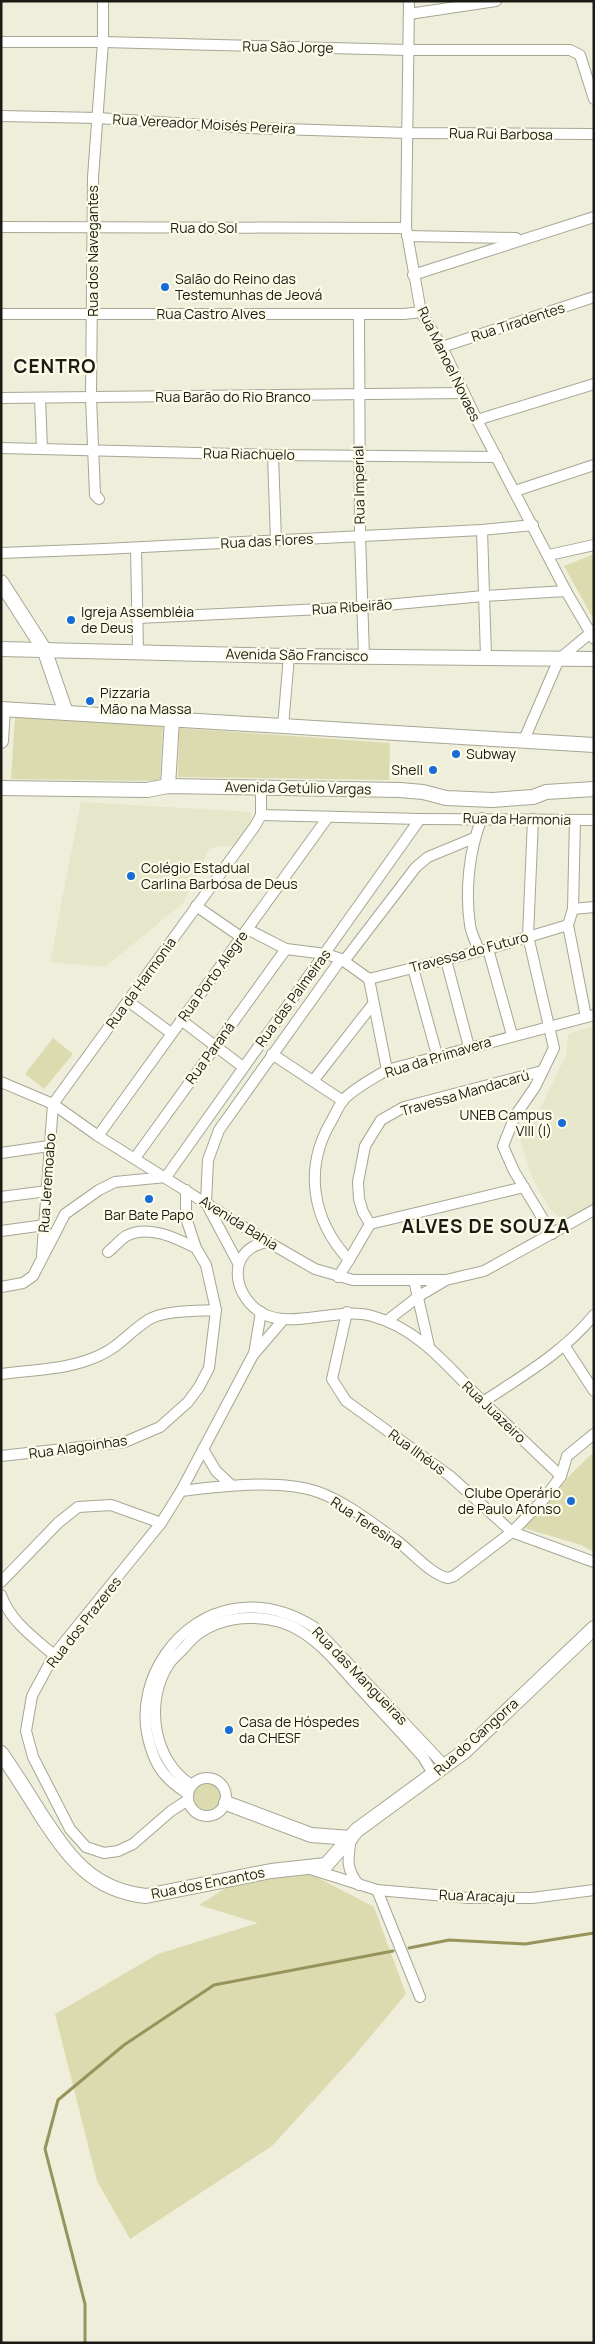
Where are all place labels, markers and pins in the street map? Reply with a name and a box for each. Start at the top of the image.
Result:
place label: Salão do Reino das Testemunhas de Jeová [175,269,322,304]
marker: Salão do Reino das Testemunhas de Jeová [159,281,171,293]
place label: Igreja Assembléia de Deus [81,602,194,637]
marker: Igreja Assembléia de Deus [65,614,77,626]
place label: Pizzaria Mão na Massa [100,683,192,718]
marker: Pizzaria Mão na Massa [84,695,96,707]
place label: Subway [466,744,517,763]
marker: Subway [450,748,462,760]
place label: Shell [391,760,423,779]
marker: Shell [427,764,439,776]
place label: Colégio Estadual Carlina Barbosa de Deus [141,858,298,893]
marker: Colégio Estadual Carlina Barbosa de Deus [125,870,137,882]
place label: UNEB Campus VIII (I) [460,1105,552,1140]
marker: UNEB Campus VIII (I) [556,1117,568,1129]
marker: Bar Bate Papo [143,1193,155,1205]
place label: Bar Bate Papo [104,1205,194,1224]
place label: Clube Operário de Paulo Afonso [458,1483,561,1518]
marker: Clube Operário de Paulo Afonso [565,1495,577,1507]
place label: Casa de Hóspedes da CHESF [239,1712,359,1747]
marker: Casa de Hóspedes da CHESF [223,1724,235,1736]

